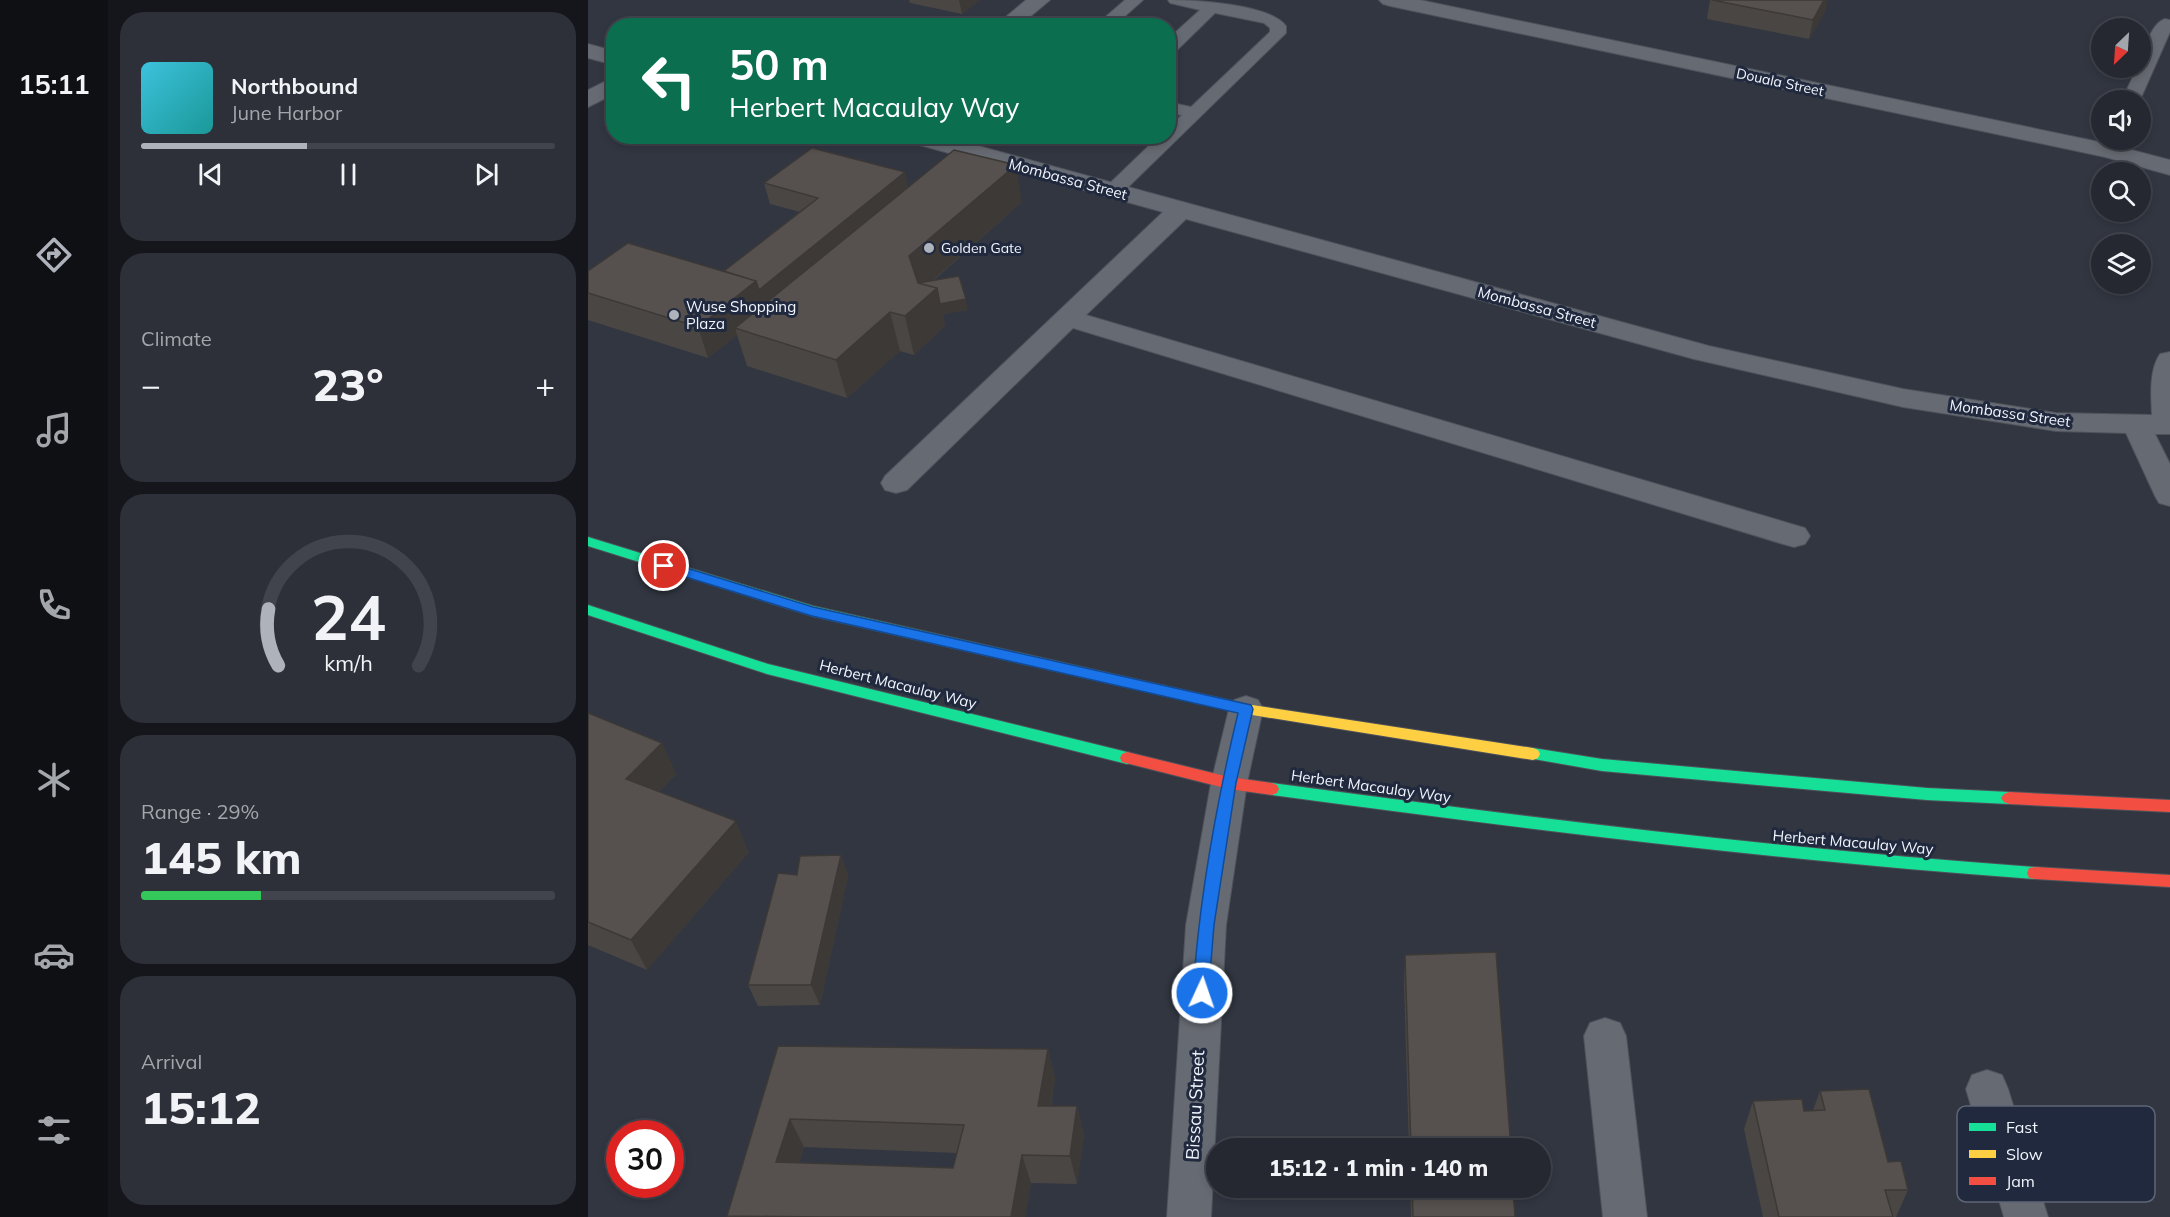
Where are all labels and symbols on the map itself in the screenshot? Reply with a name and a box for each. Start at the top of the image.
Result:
north arrow [2091,18,2151,78]
street label: Douala Street [1735,64,1826,100]
street label: Mombassa Street [1007,154,1129,204]
place label: Golden Gate [941,239,1022,257]
marker: Golden Gate [922,241,936,255]
street label: Mombassa Street [1476,282,1598,332]
place label: Wuse Shopping Plaza [686,297,796,333]
marker: Wuse Shopping Plaza [667,308,681,322]
street label: Mombassa Street [1948,395,2072,431]
pin [638,540,689,591]
street label: Herbert Macaulay Way [817,655,979,713]
street label: Herbert Macaulay Way [1290,765,1452,807]
street label: Herbert Macaulay Way [1772,826,1934,858]
position arrow [1170,961,1234,1025]
street label: Bissau Street [1181,1049,1209,1161]
legend [1957,1106,2155,1202]
text: Fast [2006,1117,2038,1137]
speed limit sign: 30 [606,1120,684,1198]
text: Slow [2006,1144,2043,1164]
text: Jam [2006,1171,2035,1191]

